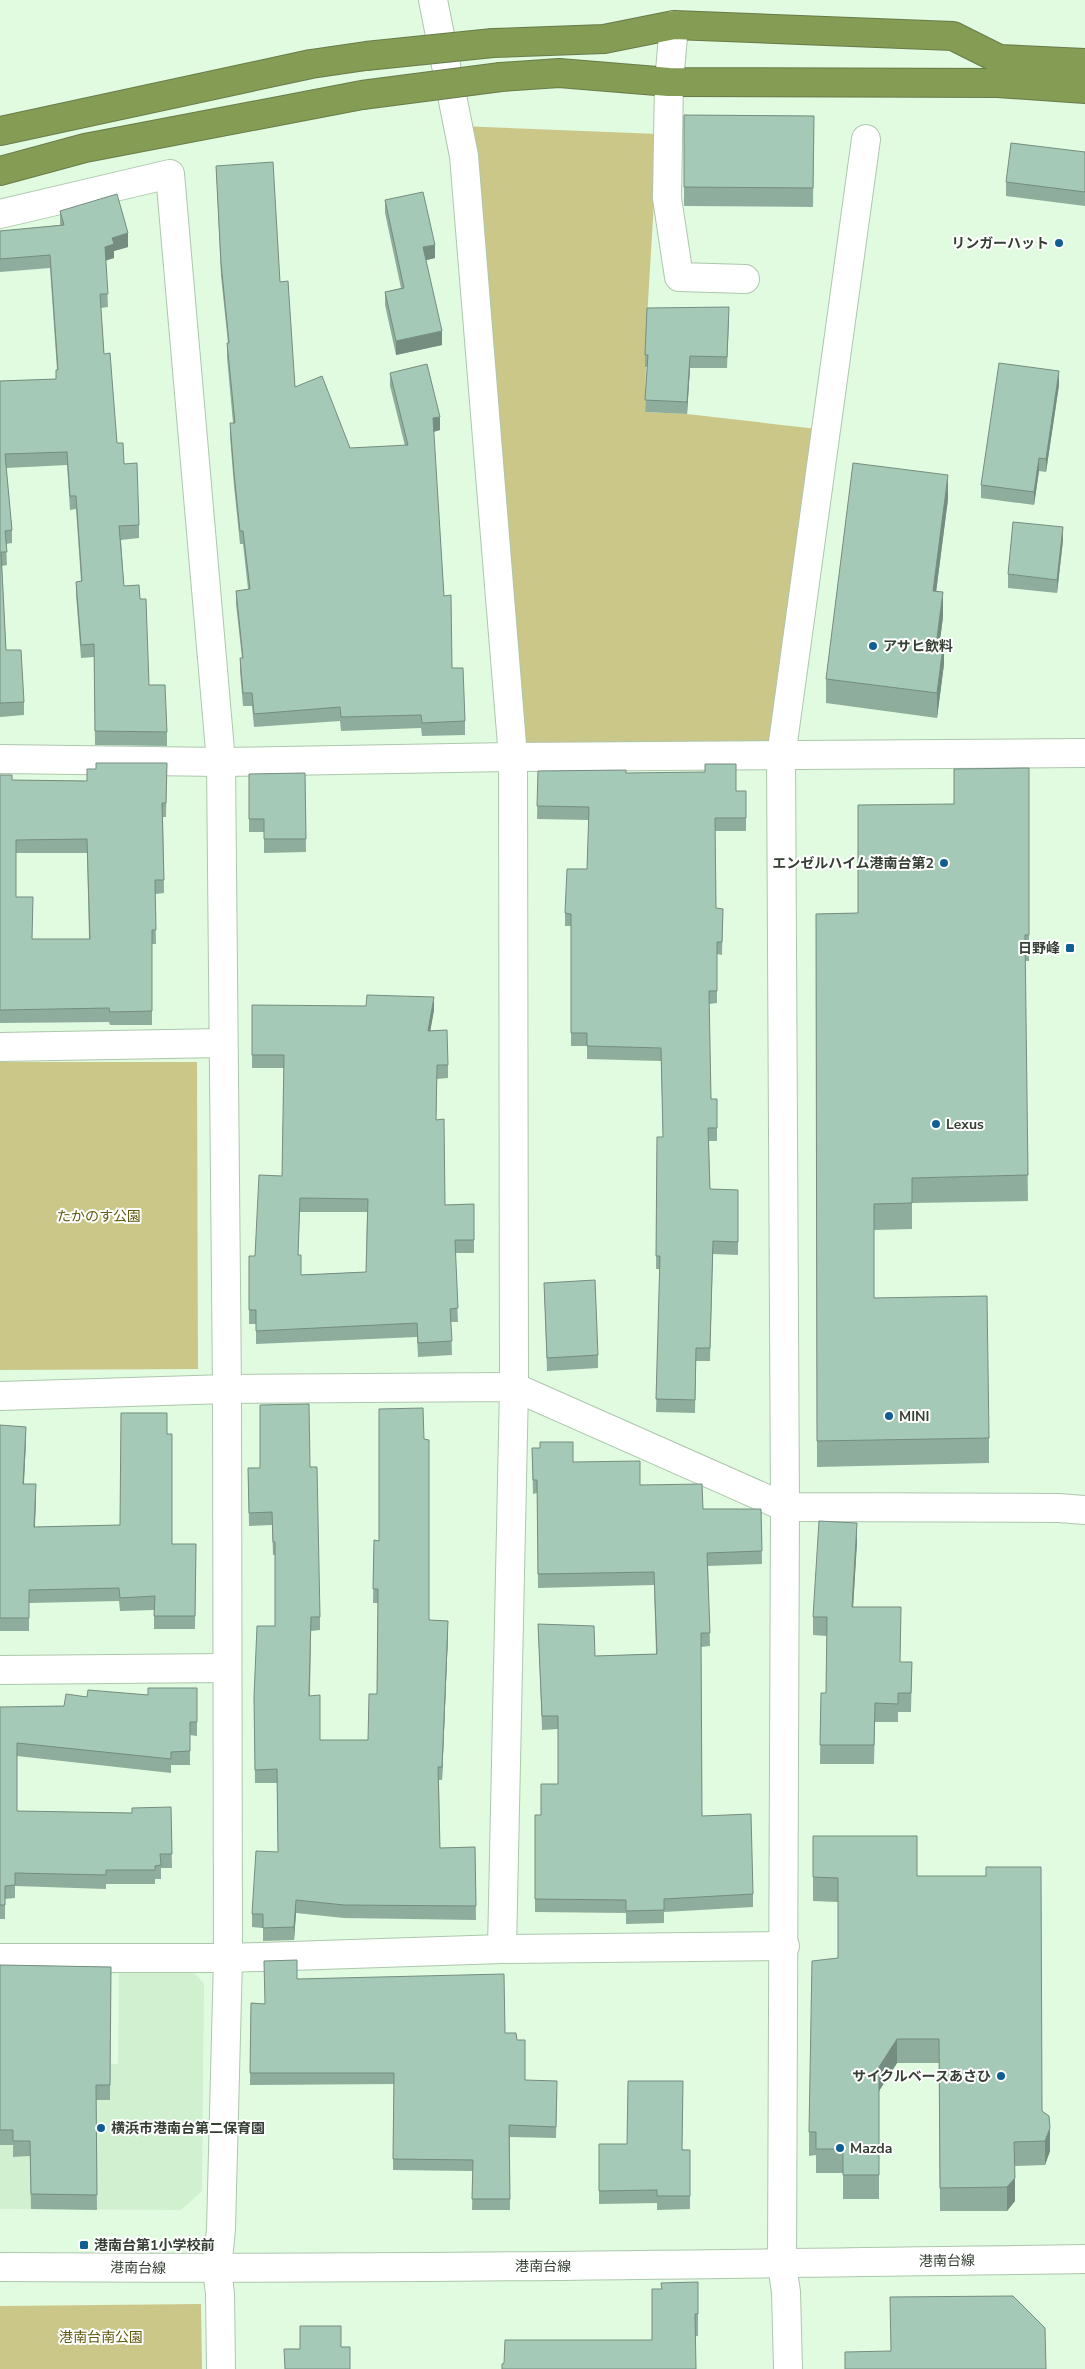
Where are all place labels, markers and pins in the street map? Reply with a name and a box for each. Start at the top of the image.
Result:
place label: リンガーハット [951,234,1049,253]
marker: リンガーハット [1053,237,1065,249]
place label: アサヒ飲料 [883,637,953,656]
marker: アサヒ飲料 [867,640,879,652]
place label: エンゼルハイム港南台第2 [772,854,934,873]
marker: エンゼルハイム港南台第2 [938,857,950,869]
place label: 日野峰 [1018,939,1060,958]
marker: 日野峰 [1064,942,1076,954]
place label: Lexus [946,1115,984,1134]
marker: Lexus [930,1118,942,1130]
place label: MINI [899,1407,930,1426]
marker: MINI [883,1410,895,1422]
place label: サイクルベースあさひ [852,2067,991,2086]
marker: サイクルベースあさひ [995,2070,1007,2082]
place label: 横浜市港南台第二保育園 [111,2119,265,2138]
marker: 横浜市港南台第二保育園 [95,2122,107,2134]
place label: Mazda [850,2139,892,2158]
marker: Mazda [834,2142,846,2154]
place label: 港南台第1小学校前 [94,2236,214,2255]
marker: 港南台第1小学校前 [78,2239,90,2251]

